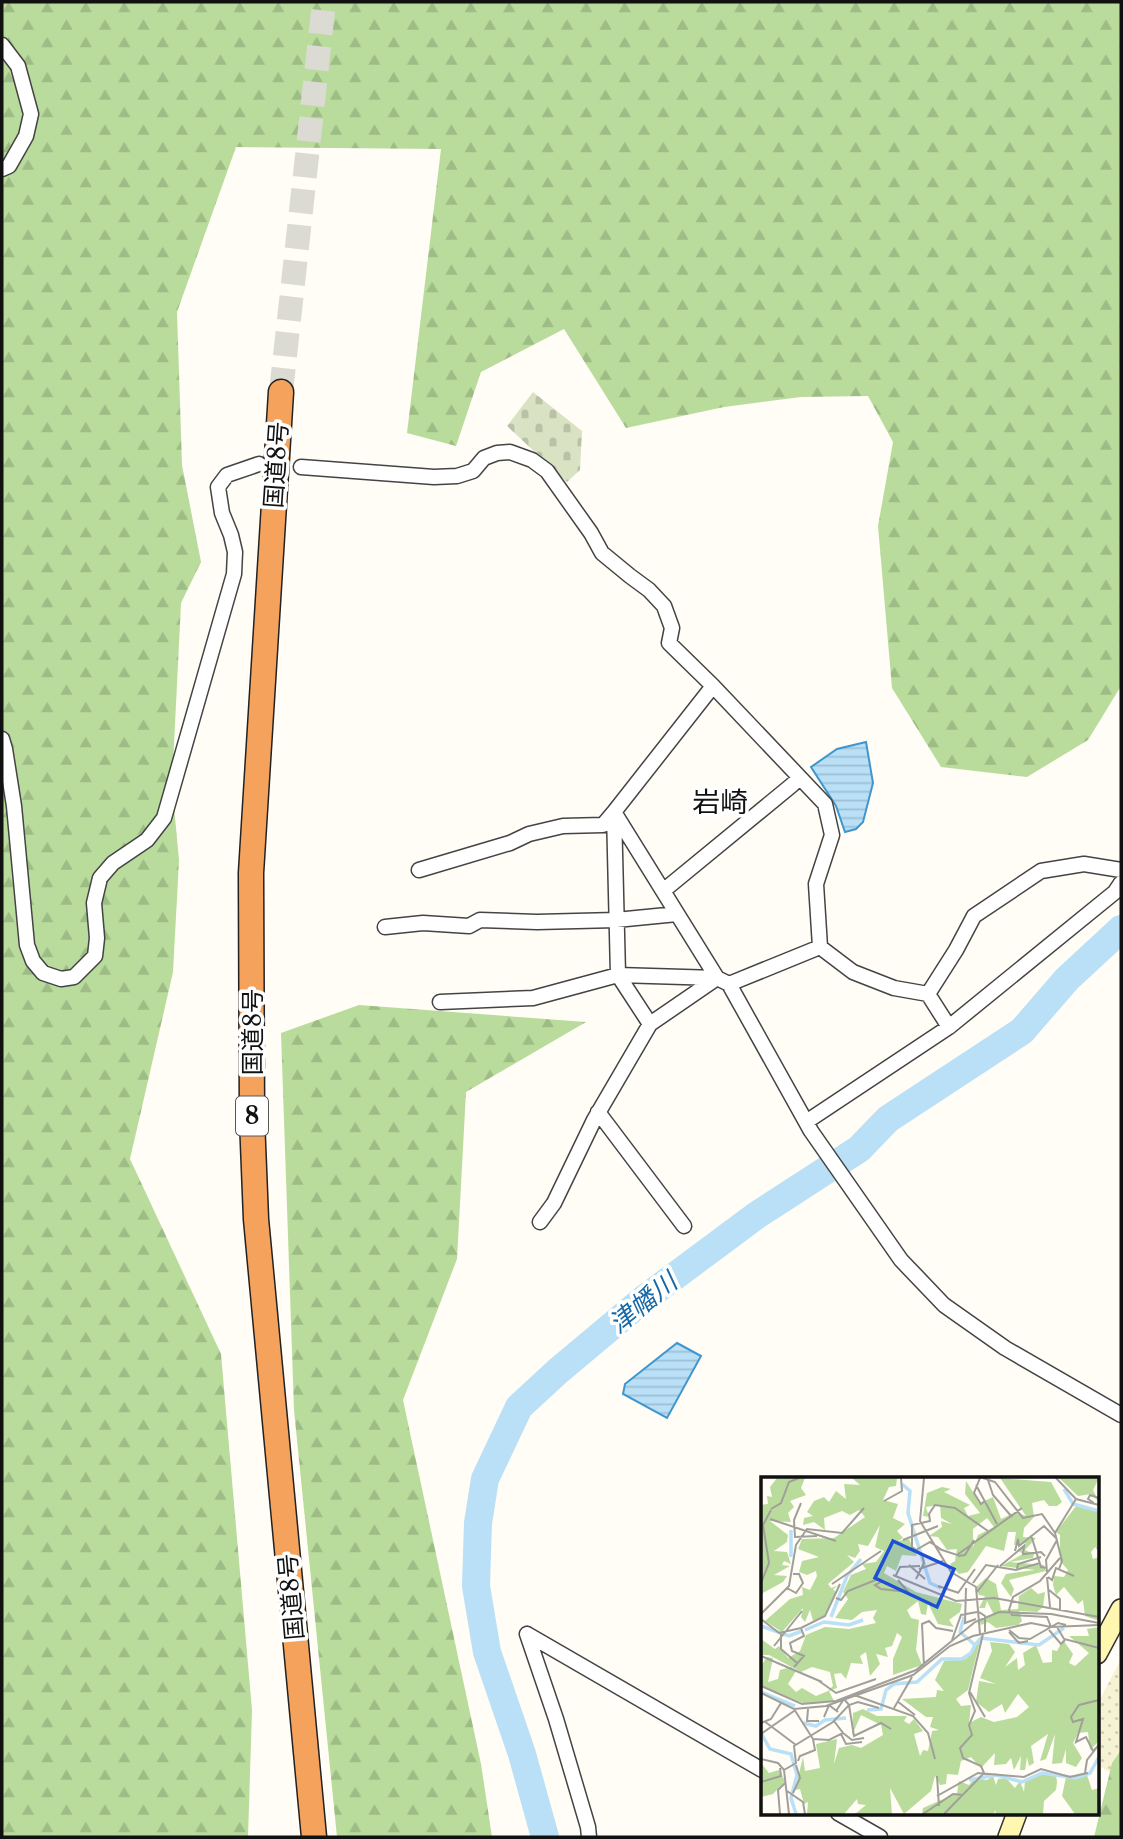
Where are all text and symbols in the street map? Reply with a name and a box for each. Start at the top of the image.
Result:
street label: 国道8号 [259,421,293,509]
district label: 岩崎 [692,785,748,820]
street label: 国道8号 [238,989,267,1075]
road number: 8 [236,1096,268,1135]
water label: 津幡川 [603,1264,686,1340]
inset map [761,1477,1098,1814]
street label: 国道8号 [273,1553,309,1641]

